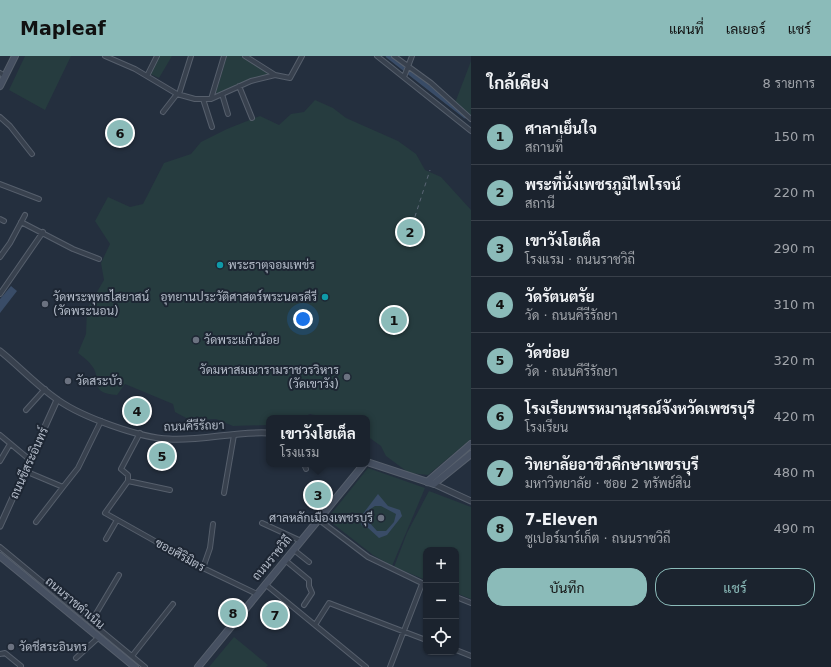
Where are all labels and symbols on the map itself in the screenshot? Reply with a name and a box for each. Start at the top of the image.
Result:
pin: 6 [107,118,133,148]
pin: 2 [397,217,423,247]
place label: พระธาตุจอมเพข่ร [228,258,315,274]
marker: พระธาตุจอมเพข่ร [215,260,225,270]
place label: วัดพระพุทธไสยาสน์ (วัดพระนอน) [53,289,149,318]
place label: อุทยานประวัติศาสตร์พระนครคีรี [161,289,317,306]
marker: อุทยานประวัติศาสตร์พระนครคีรี [320,292,330,302]
marker: วัดพระพุทธไสยาสน์ (วัดพระนอน) [40,299,50,309]
pin: 1 [381,305,407,335]
your location [293,309,313,329]
place label: วัดพระแก้วน้อย [204,333,280,347]
marker: วัดพระแก้วน้อย [191,335,201,345]
place label: วัดมหาสมณารามราชวรวิหาร (วัดเขาวัง) [200,363,339,391]
marker: วัดมหาสมณารามราชวรวิหาร (วัดเขาวัง) [342,372,352,382]
place label: วัดสระบัว [76,374,122,388]
marker: วัดสระบัว [63,376,73,386]
pin: 4 [124,396,150,426]
street label: ถนนคีรีรัถยา [163,417,225,434]
street label: ถนนขีสระอินทร์ [6,424,51,501]
pin: 5 [149,441,175,471]
pin: 3 [305,480,331,510]
place label: ศาลหลักเมืองเพชรบุรี [269,510,373,527]
marker: ศาลหลักเมืองเพชรบุรี [376,513,386,523]
street label: ถนนราชวิถี [248,532,295,583]
street label: ซอยศิริมิตร [153,536,208,574]
street label: ถนนราชดำเนิน [43,574,108,632]
pin: 8 [220,598,246,628]
pin: 7 [262,600,288,630]
place label: วัดชีสระอินทร [19,639,87,654]
marker: วัดชีสระอินทร [6,642,16,652]

